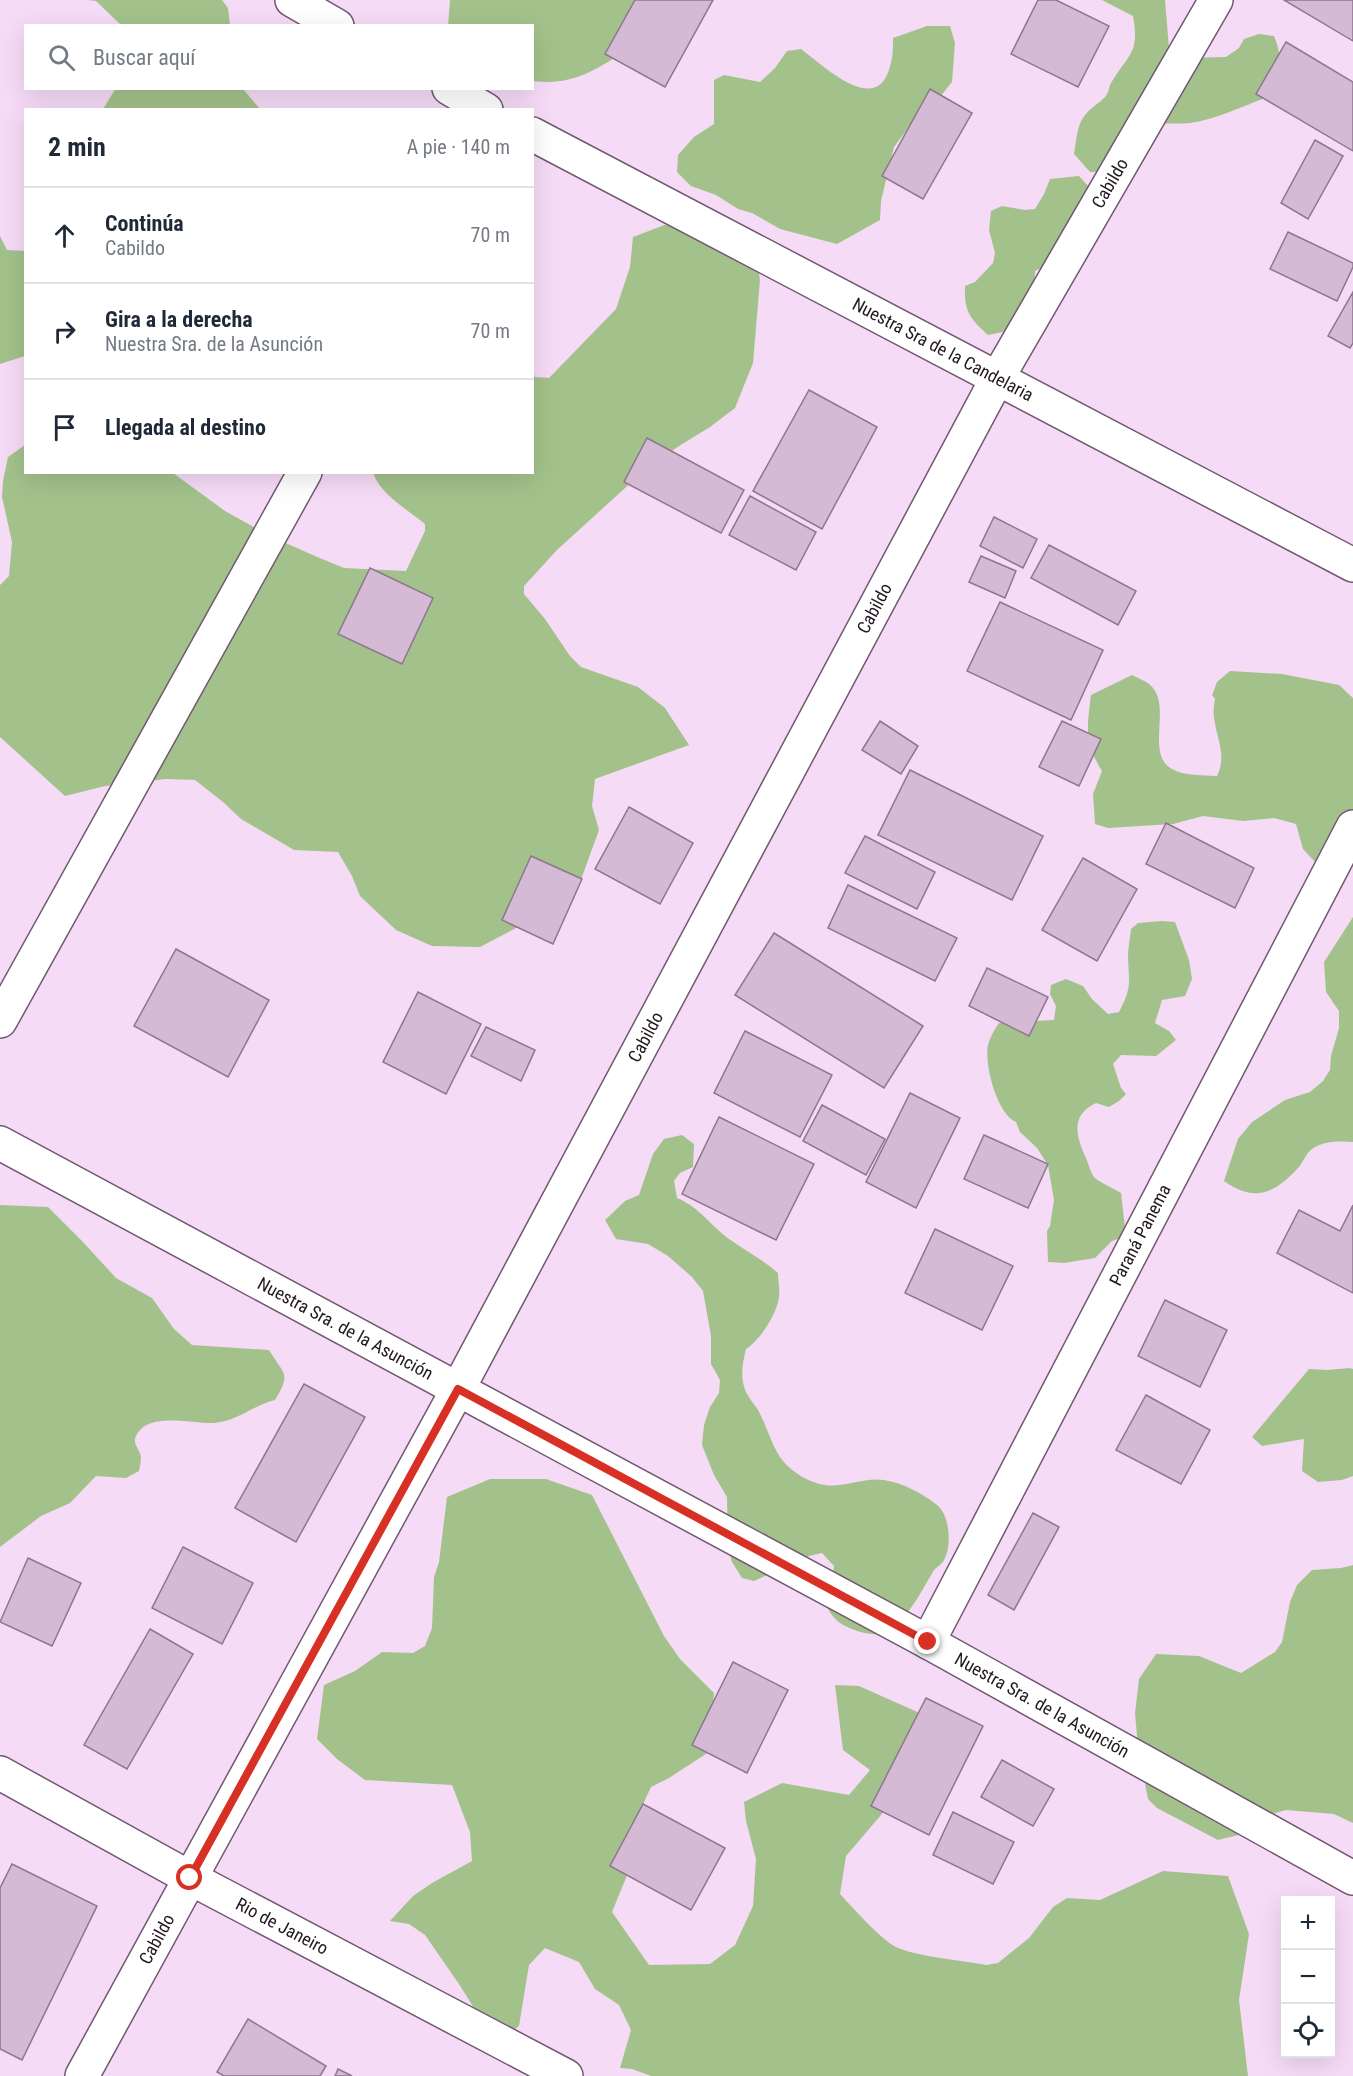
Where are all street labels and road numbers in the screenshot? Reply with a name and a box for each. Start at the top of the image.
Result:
street label: Cabildo [1087,154,1132,212]
street label: Nuestra Sra de la Candelaria [849,293,1037,405]
street label: Cabildo [852,579,896,637]
street label: Cabildo [623,1008,667,1066]
street label: Paraná Panema [1105,1180,1175,1289]
street label: Nuestra Sra. de la Asunción [254,1272,437,1384]
street label: Nuestra Sra. de la Asunción [951,1648,1133,1762]
street label: Rio de Janeiro [232,1893,332,1959]
street label: Cabildo [134,1910,179,1968]

